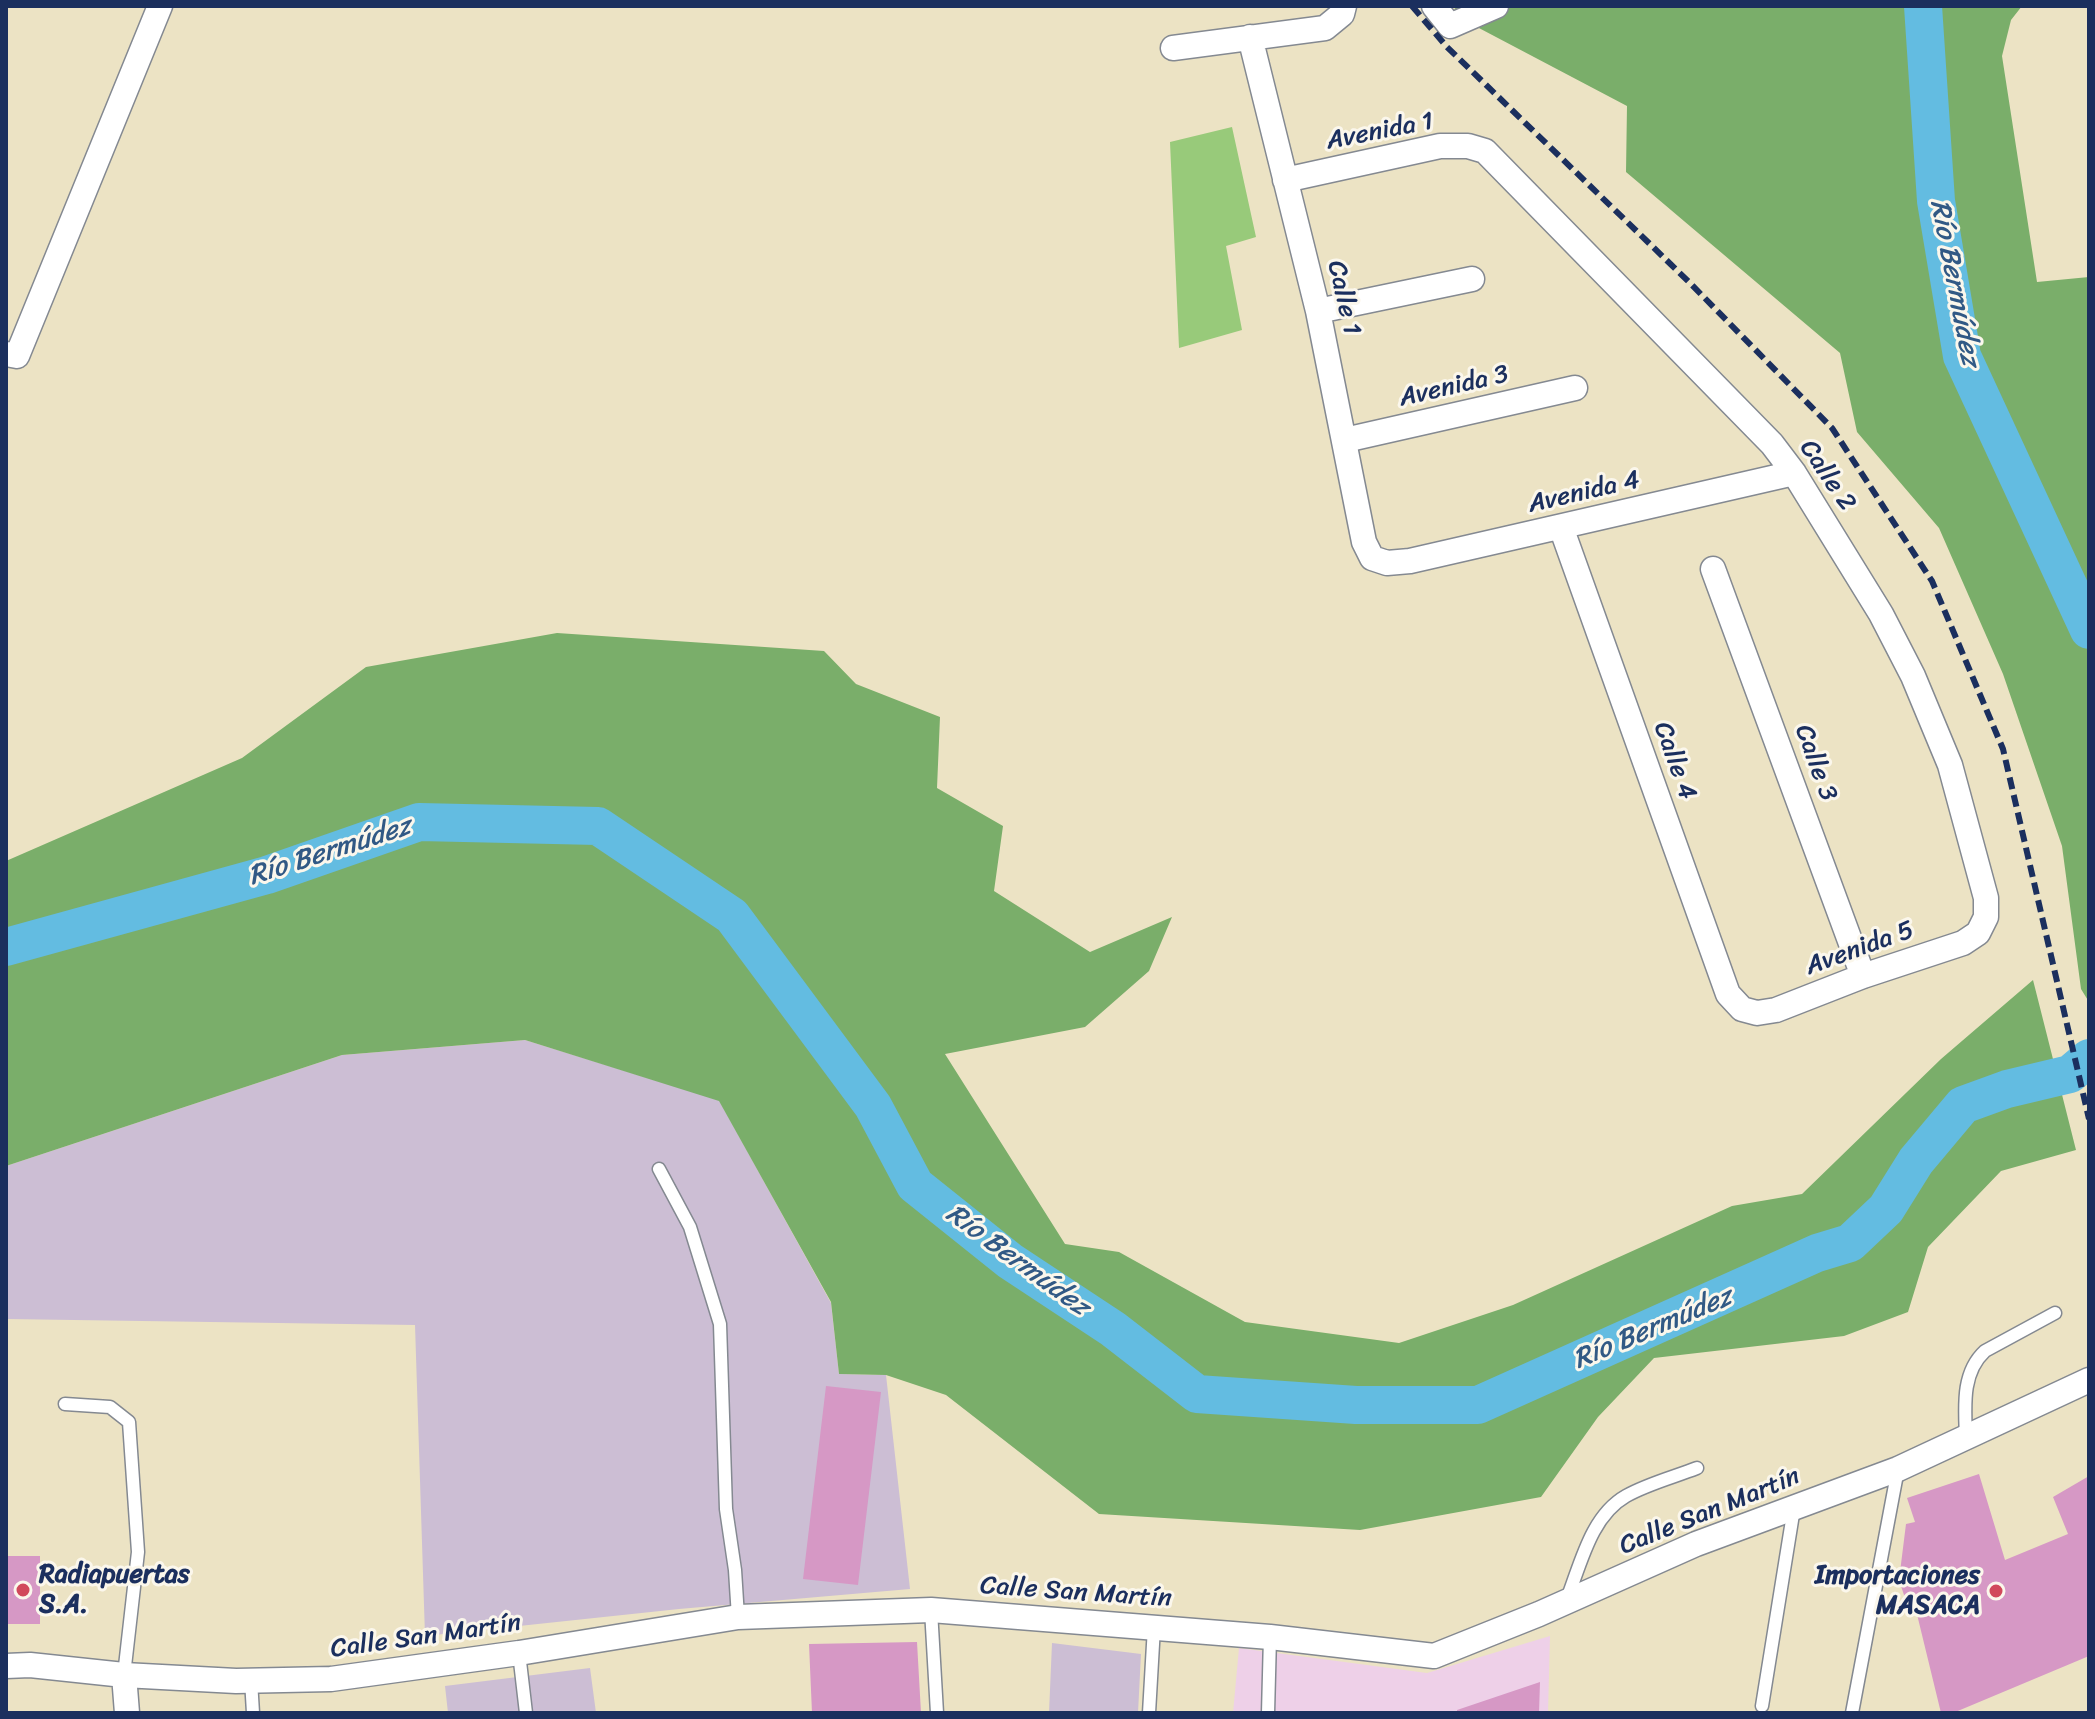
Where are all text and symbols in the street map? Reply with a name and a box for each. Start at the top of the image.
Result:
street label: Avenida 1 [1324,106,1436,158]
water label: Río Bermúdez [1921,197,1987,369]
street label: Calle 1 [1319,258,1367,338]
street label: Avenida 3 [1396,359,1512,415]
street label: Calle 2 [1792,434,1862,518]
street label: Avenida 4 [1525,465,1643,521]
street label: Calle 4 [1646,718,1702,804]
street label: Calle 3 [1787,721,1843,805]
water label: Río Bermúdez [245,810,415,894]
street label: Avenida 5 [1802,915,1918,983]
water label: Río Bermúdez [939,1198,1095,1324]
water label: Río Bermúdez [1569,1281,1737,1377]
street label: Calle San Martín [1615,1462,1805,1562]
place label: Radiapuertas S.A. [39,1559,190,1620]
place label: Importaciones MASACA [1815,1560,1980,1622]
street label: Calle San Martín [979,1571,1173,1615]
marker: Radiapuertas S.A. [14,1581,32,1599]
marker: Importaciones MASACA [1987,1582,2005,1600]
street label: Calle San Martín [329,1608,523,1666]

